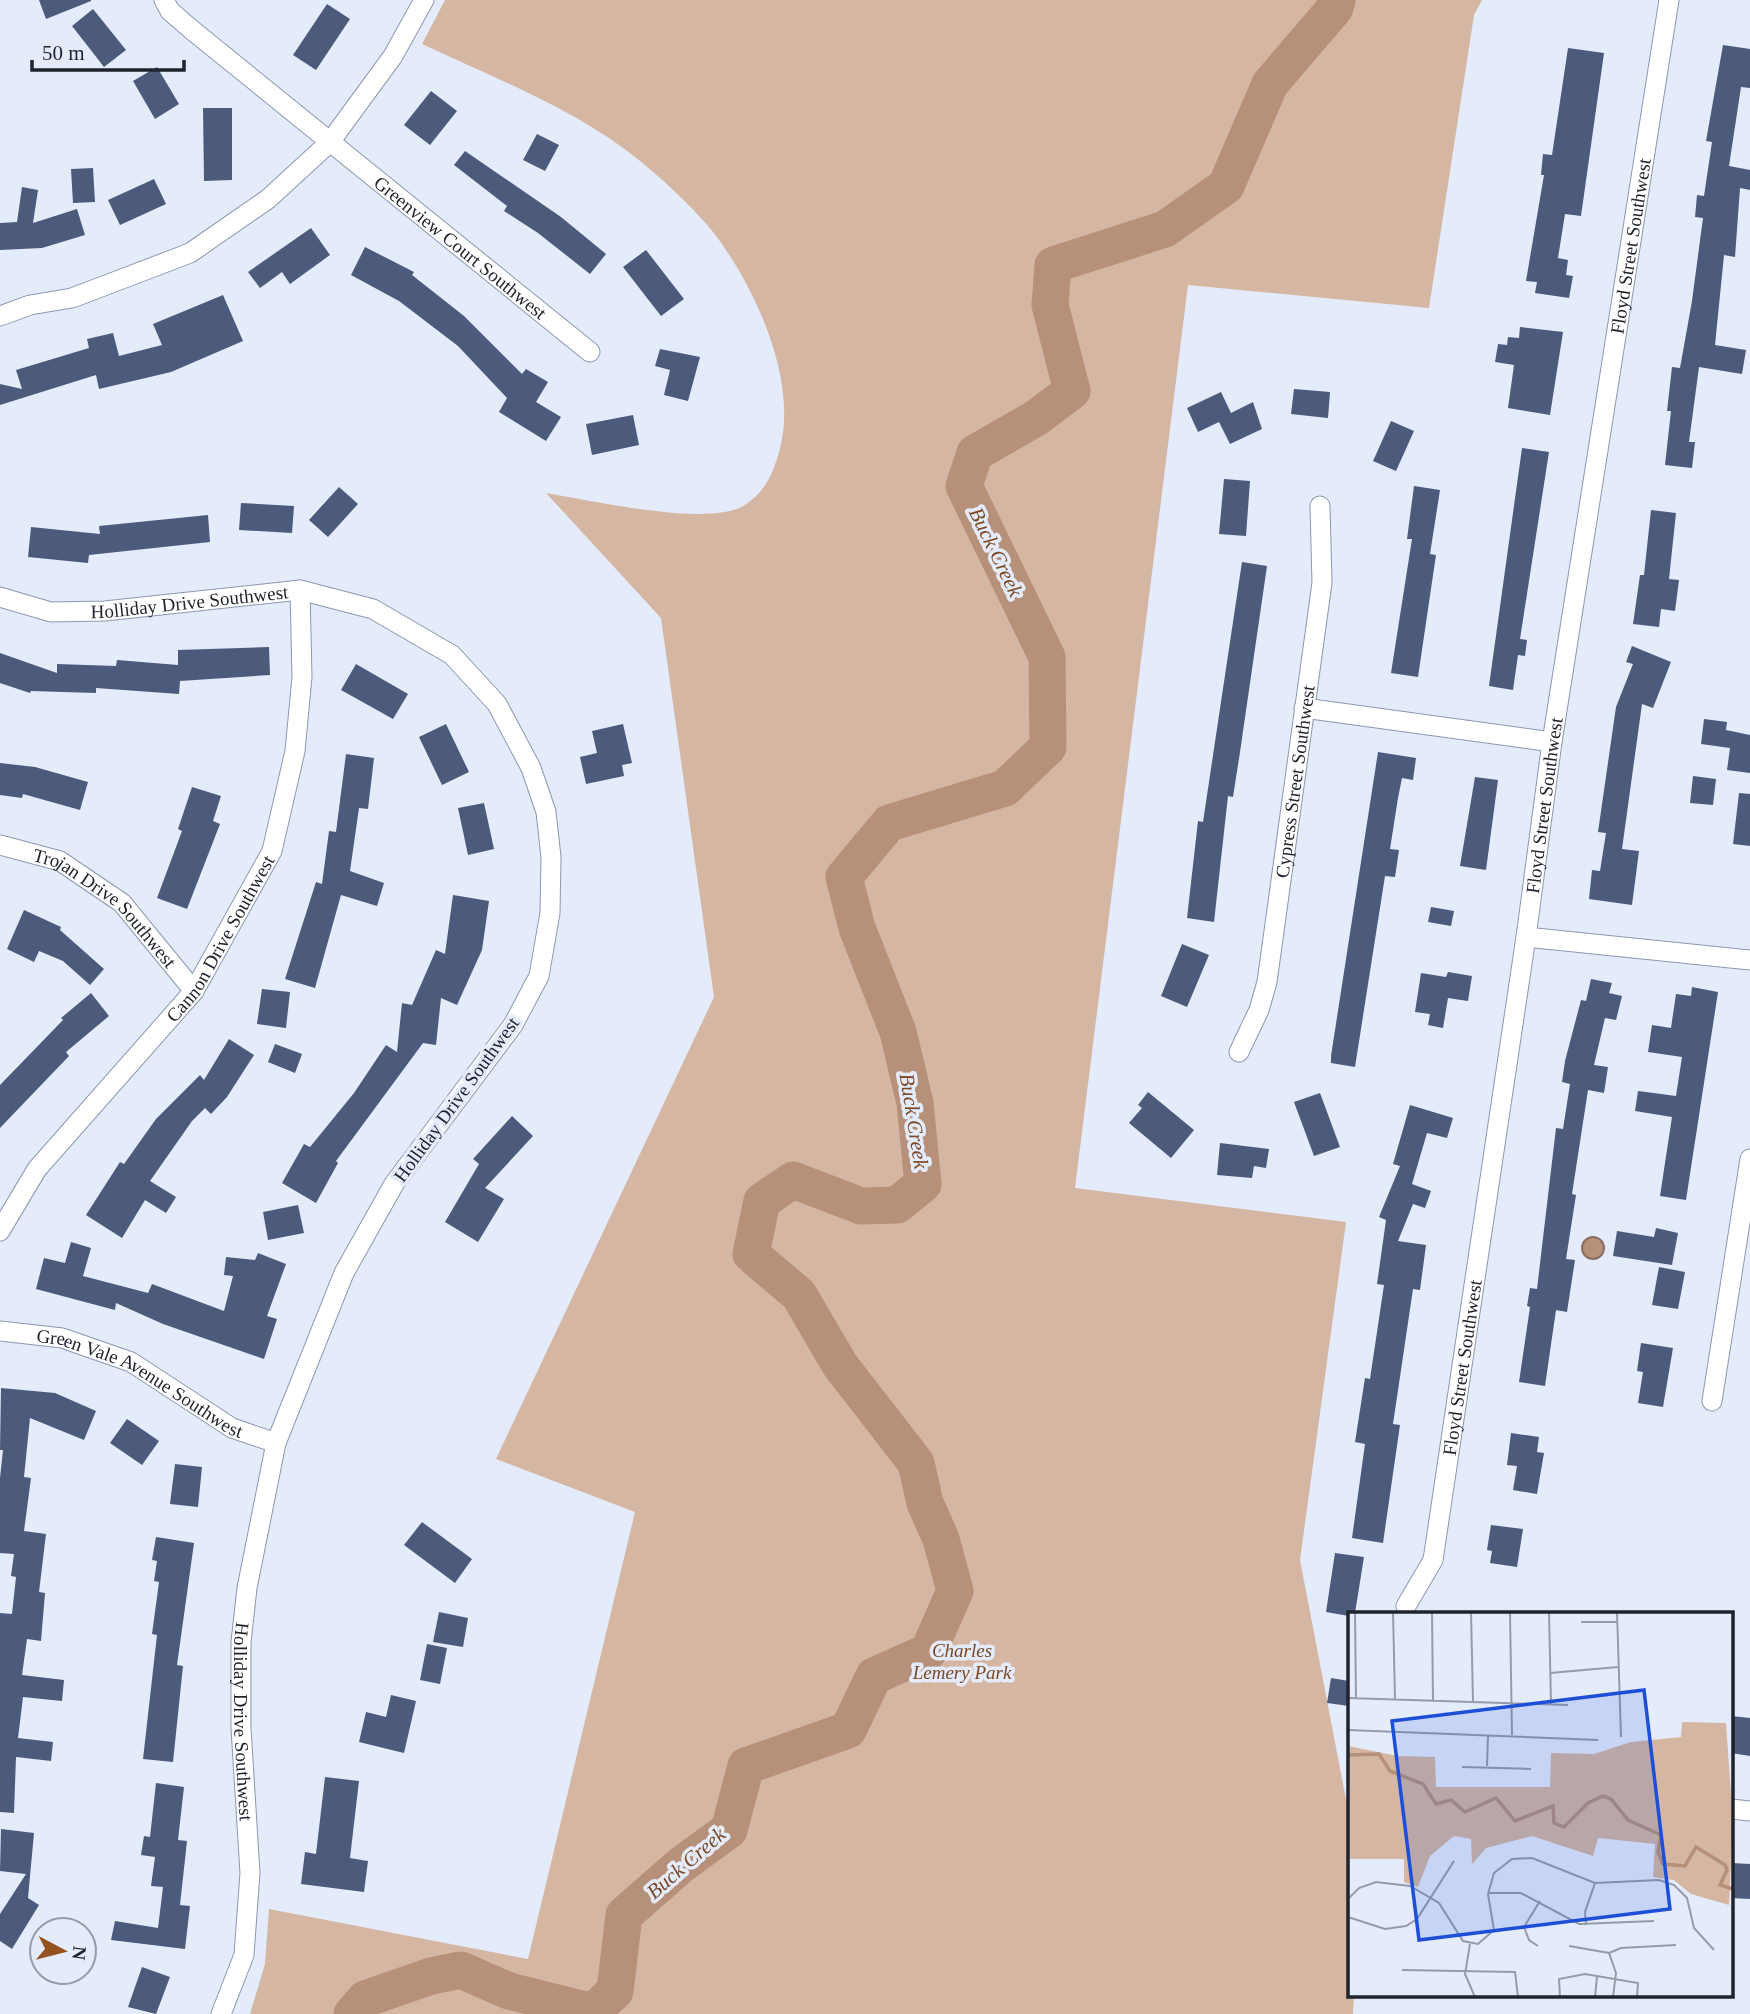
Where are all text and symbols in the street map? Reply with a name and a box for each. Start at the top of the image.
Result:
scale bar [32,28,184,72]
text: 50 m [42,41,85,65]
street label: Floyd Street Southwest [1607,156,1655,335]
street label: Greenview Court Southwest [370,172,551,324]
water label: Buck Creek [964,503,1028,601]
street label: Holliday Drive Southwest [90,581,290,622]
street label: Cypress Street Southwest [1271,683,1319,879]
street label: Floyd Street Southwest [1522,715,1567,895]
street label: Trojan Drive Southwest [31,844,181,972]
street label: Cannon Drive Southwest [162,851,279,1026]
street label: Holliday Drive Southwest [390,1012,524,1186]
water label: Buck Creek [895,1071,934,1171]
street label: Floyd Street Southwest [1439,1278,1486,1457]
street label: Green Vale Avenue Southwest [36,1325,246,1442]
inset map [1348,1612,1732,1996]
street label: Holliday Drive Southwest [230,1621,257,1822]
park label: Charles Lemery Park [912,1640,1012,1683]
water label: Buck Creek [642,1822,731,1904]
north arrow [28,1916,98,1986]
text: N [68,1945,91,1961]

